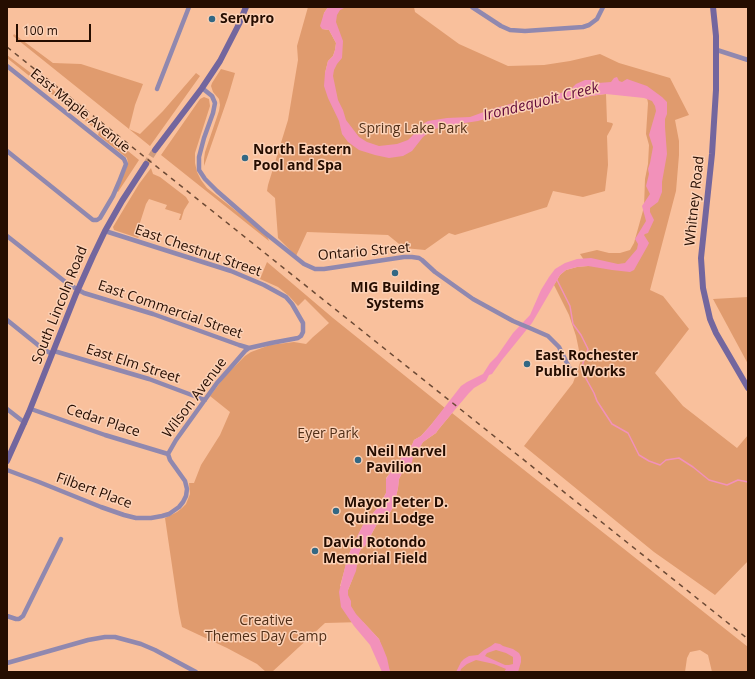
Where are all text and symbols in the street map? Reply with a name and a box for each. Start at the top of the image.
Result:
place label: Servpro [220,11,274,27]
marker: Servpro [207,14,217,24]
scale bar [18,16,93,42]
text: 100 m [23,22,58,39]
street label: East Maple Avenue [27,66,133,156]
water label: Irondequoit Creek [481,79,601,125]
park label: Spring Lake Park [359,121,467,137]
place label: North Eastern Pool and Spa [253,142,351,174]
marker: North Eastern Pool and Spa [240,153,250,163]
street label: Whitney Road [682,155,708,247]
street label: East Chestnut Street [133,221,263,281]
street label: Ontario Street [317,240,411,264]
street label: South Lincoln Road [29,244,91,366]
marker: MIG Building Systems [390,268,400,278]
street label: East Commercial Street [95,277,245,343]
place label: MIG Building Systems [350,280,440,312]
street label: East Elm Street [84,341,182,387]
place label: East Rochester Public Works [535,348,638,380]
street label: Wilson Avenue [159,355,231,441]
marker: East Rochester Public Works [522,359,532,369]
street label: Cedar Place [64,401,142,441]
park label: Eyer Park [297,426,359,442]
place label: Neil Marvel Pavilion [366,444,446,476]
marker: Neil Marvel Pavilion [353,455,363,465]
street label: Filbert Place [54,470,134,512]
place label: Mayor Peter D. Quinzi Lodge [344,495,448,528]
marker: Mayor Peter D. Quinzi Lodge [331,506,341,516]
place label: David Rotondo Memorial Field [323,535,427,568]
marker: David Rotondo Memorial Field [310,546,320,556]
park label: Creative Themes Day Camp [205,613,327,646]

